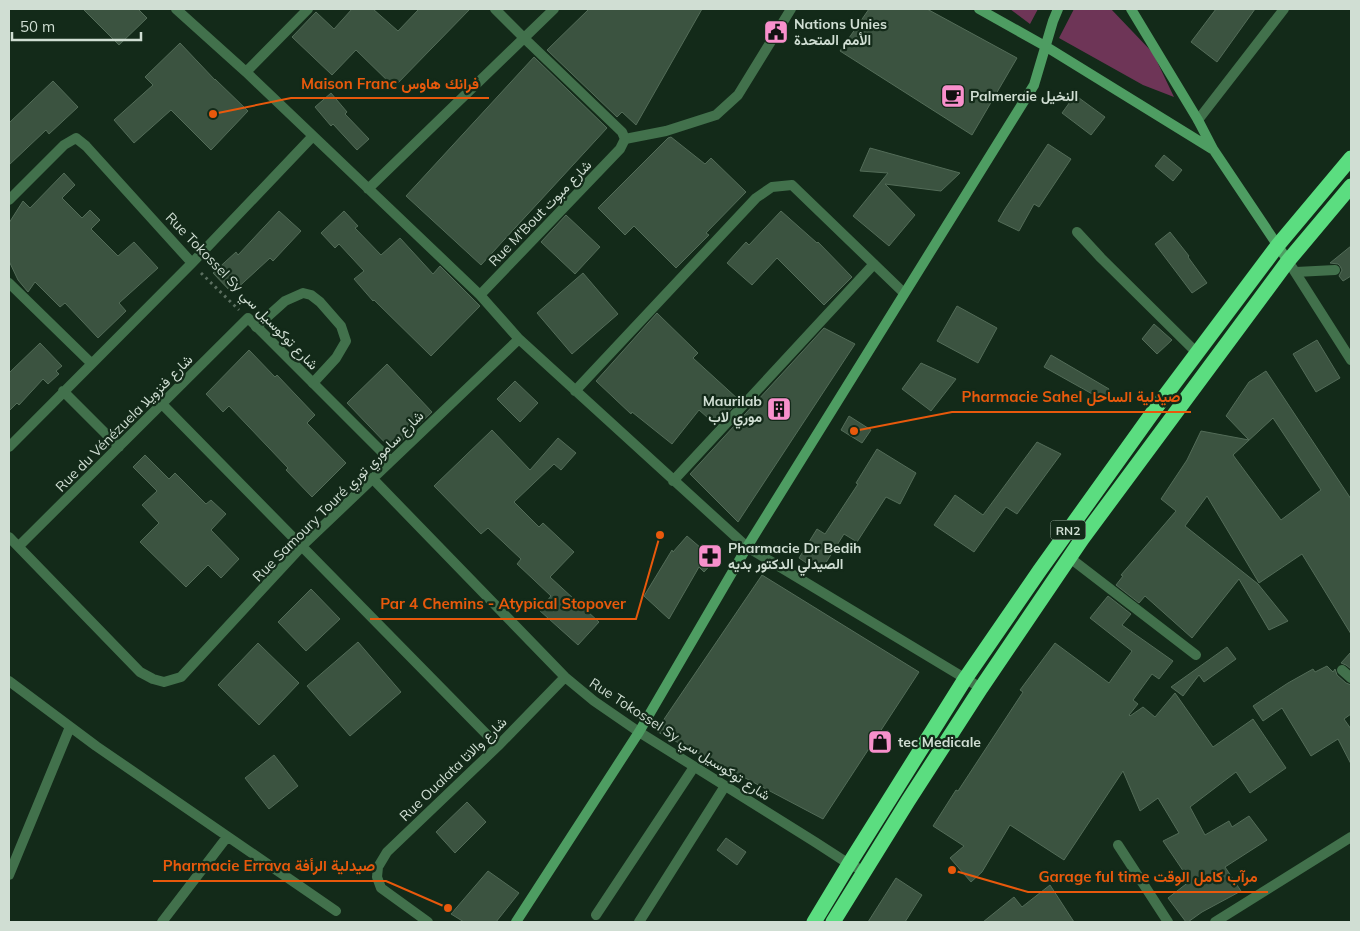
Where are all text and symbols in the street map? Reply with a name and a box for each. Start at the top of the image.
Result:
scale bar [12,10,141,42]
place label: Nations Unies الأمم المتحدة [794,15,887,49]
text: 50 m [20,17,55,36]
public building icon: Nations Unies الأمم المتحدة [763,19,789,45]
callout: Maison Franc فرانك هاوس [291,68,489,98]
text: Maison Franc فرانك هاوس [301,74,479,93]
cafe icon: Palmeraie النخيل [940,83,966,109]
place label: Palmeraie النخيل [970,87,1078,105]
street label: Rue M'Bout شارع مبوت [485,156,597,271]
street label: Rue Tokossel Sy شارع توكوسيل سي [160,208,322,376]
street label: Rue du Vénézuela شارع فنزويلا [52,351,198,497]
callout: Pharmacie Sahel صيدلية الساحل [952,382,1191,412]
text: Pharmacie Sahel صيدلية الساحل [962,387,1181,406]
place label: Maurilab موري لاب [703,392,762,429]
building icon: Maurilab موري لاب [766,396,792,422]
street label: Rue Samoury Touré شارع ساموري توري [249,407,429,587]
road number: RN2 [1050,520,1086,540]
place label: Pharmacie Dr Bedih الصيدلي الدكتور بديه [728,539,862,576]
pharmacy icon: Pharmacie Dr Bedih الصيدلي الدكتور بديه [697,543,723,569]
callout: Par 4 Chemins - Atypical Stopover [370,589,636,619]
text: Par 4 Chemins - Atypical Stopover [380,594,626,613]
street label: Rue Tokossel Sy شارع توكوسيل سي [584,674,774,807]
street label: Rue Oualata شارع والاتا [395,713,512,826]
shop icon: tec Medicale [867,729,893,755]
place label: tec Medicale [898,733,981,751]
callout: Pharmacie Errava صيدلية الرأفة [153,851,386,881]
text: Pharmacie Errava صيدلية الرأفة [163,856,376,875]
callout: Garage ful time مرآب كامل الوقت [1028,862,1268,892]
text: Garage ful time مرآب كامل الوقت [1038,867,1258,886]

